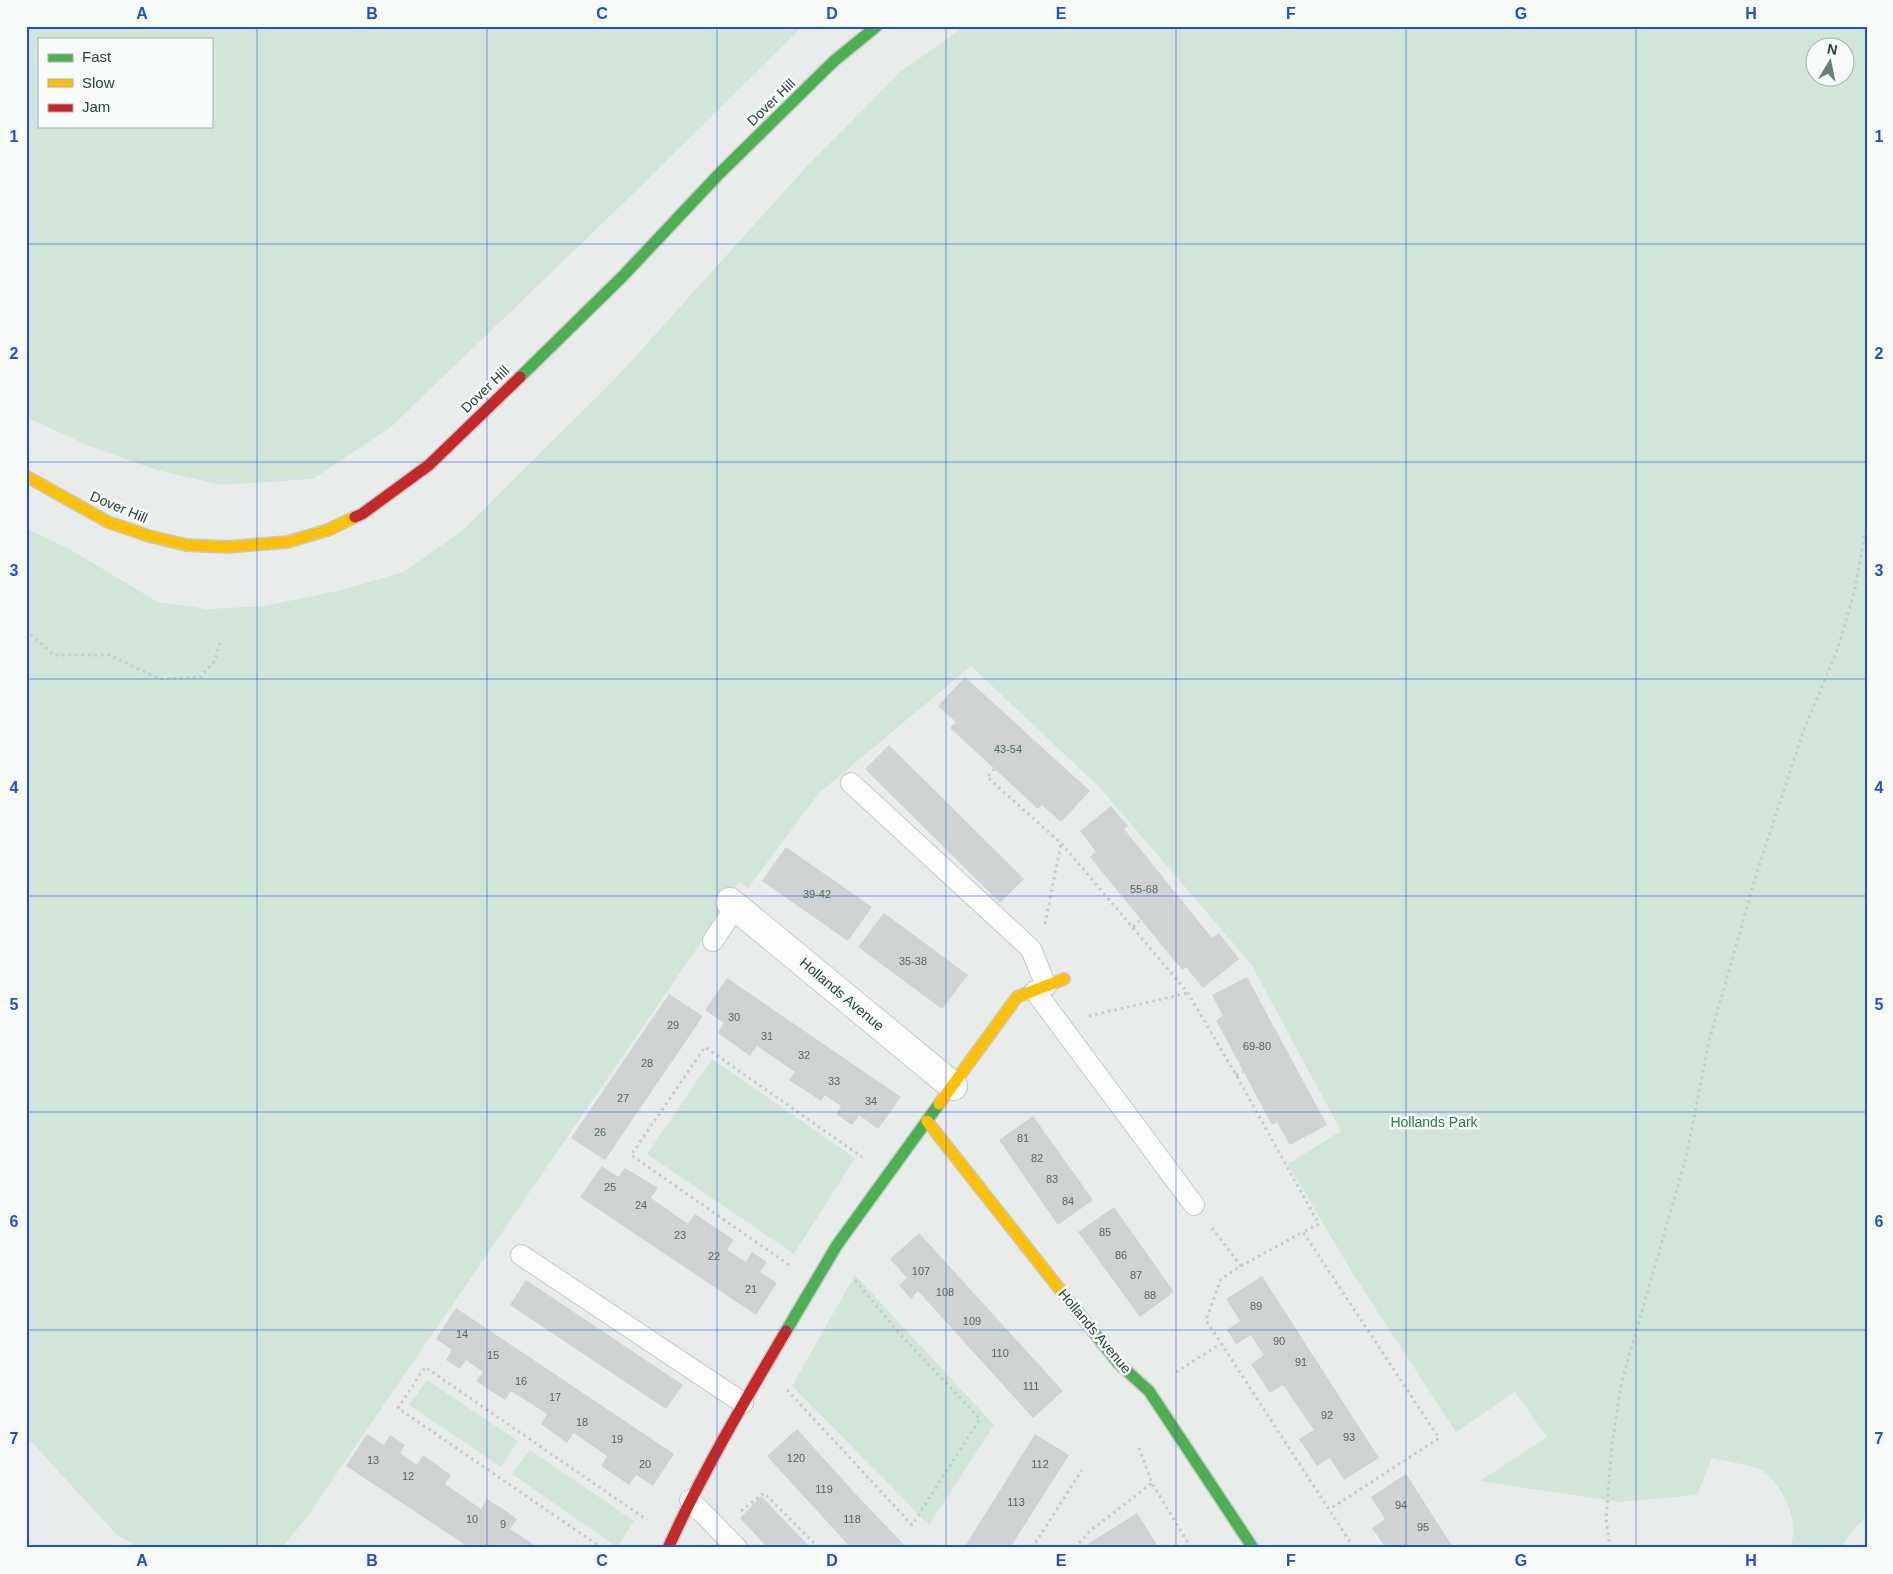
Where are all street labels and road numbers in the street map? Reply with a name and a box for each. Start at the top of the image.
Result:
street label: Dover Hill [744,75,798,129]
street label: Dover Hill [458,362,512,416]
street label: Dover Hill [88,488,150,526]
street label: Hollands Avenue [797,954,887,1034]
street label: Hollands Avenue [1055,1286,1135,1376]

